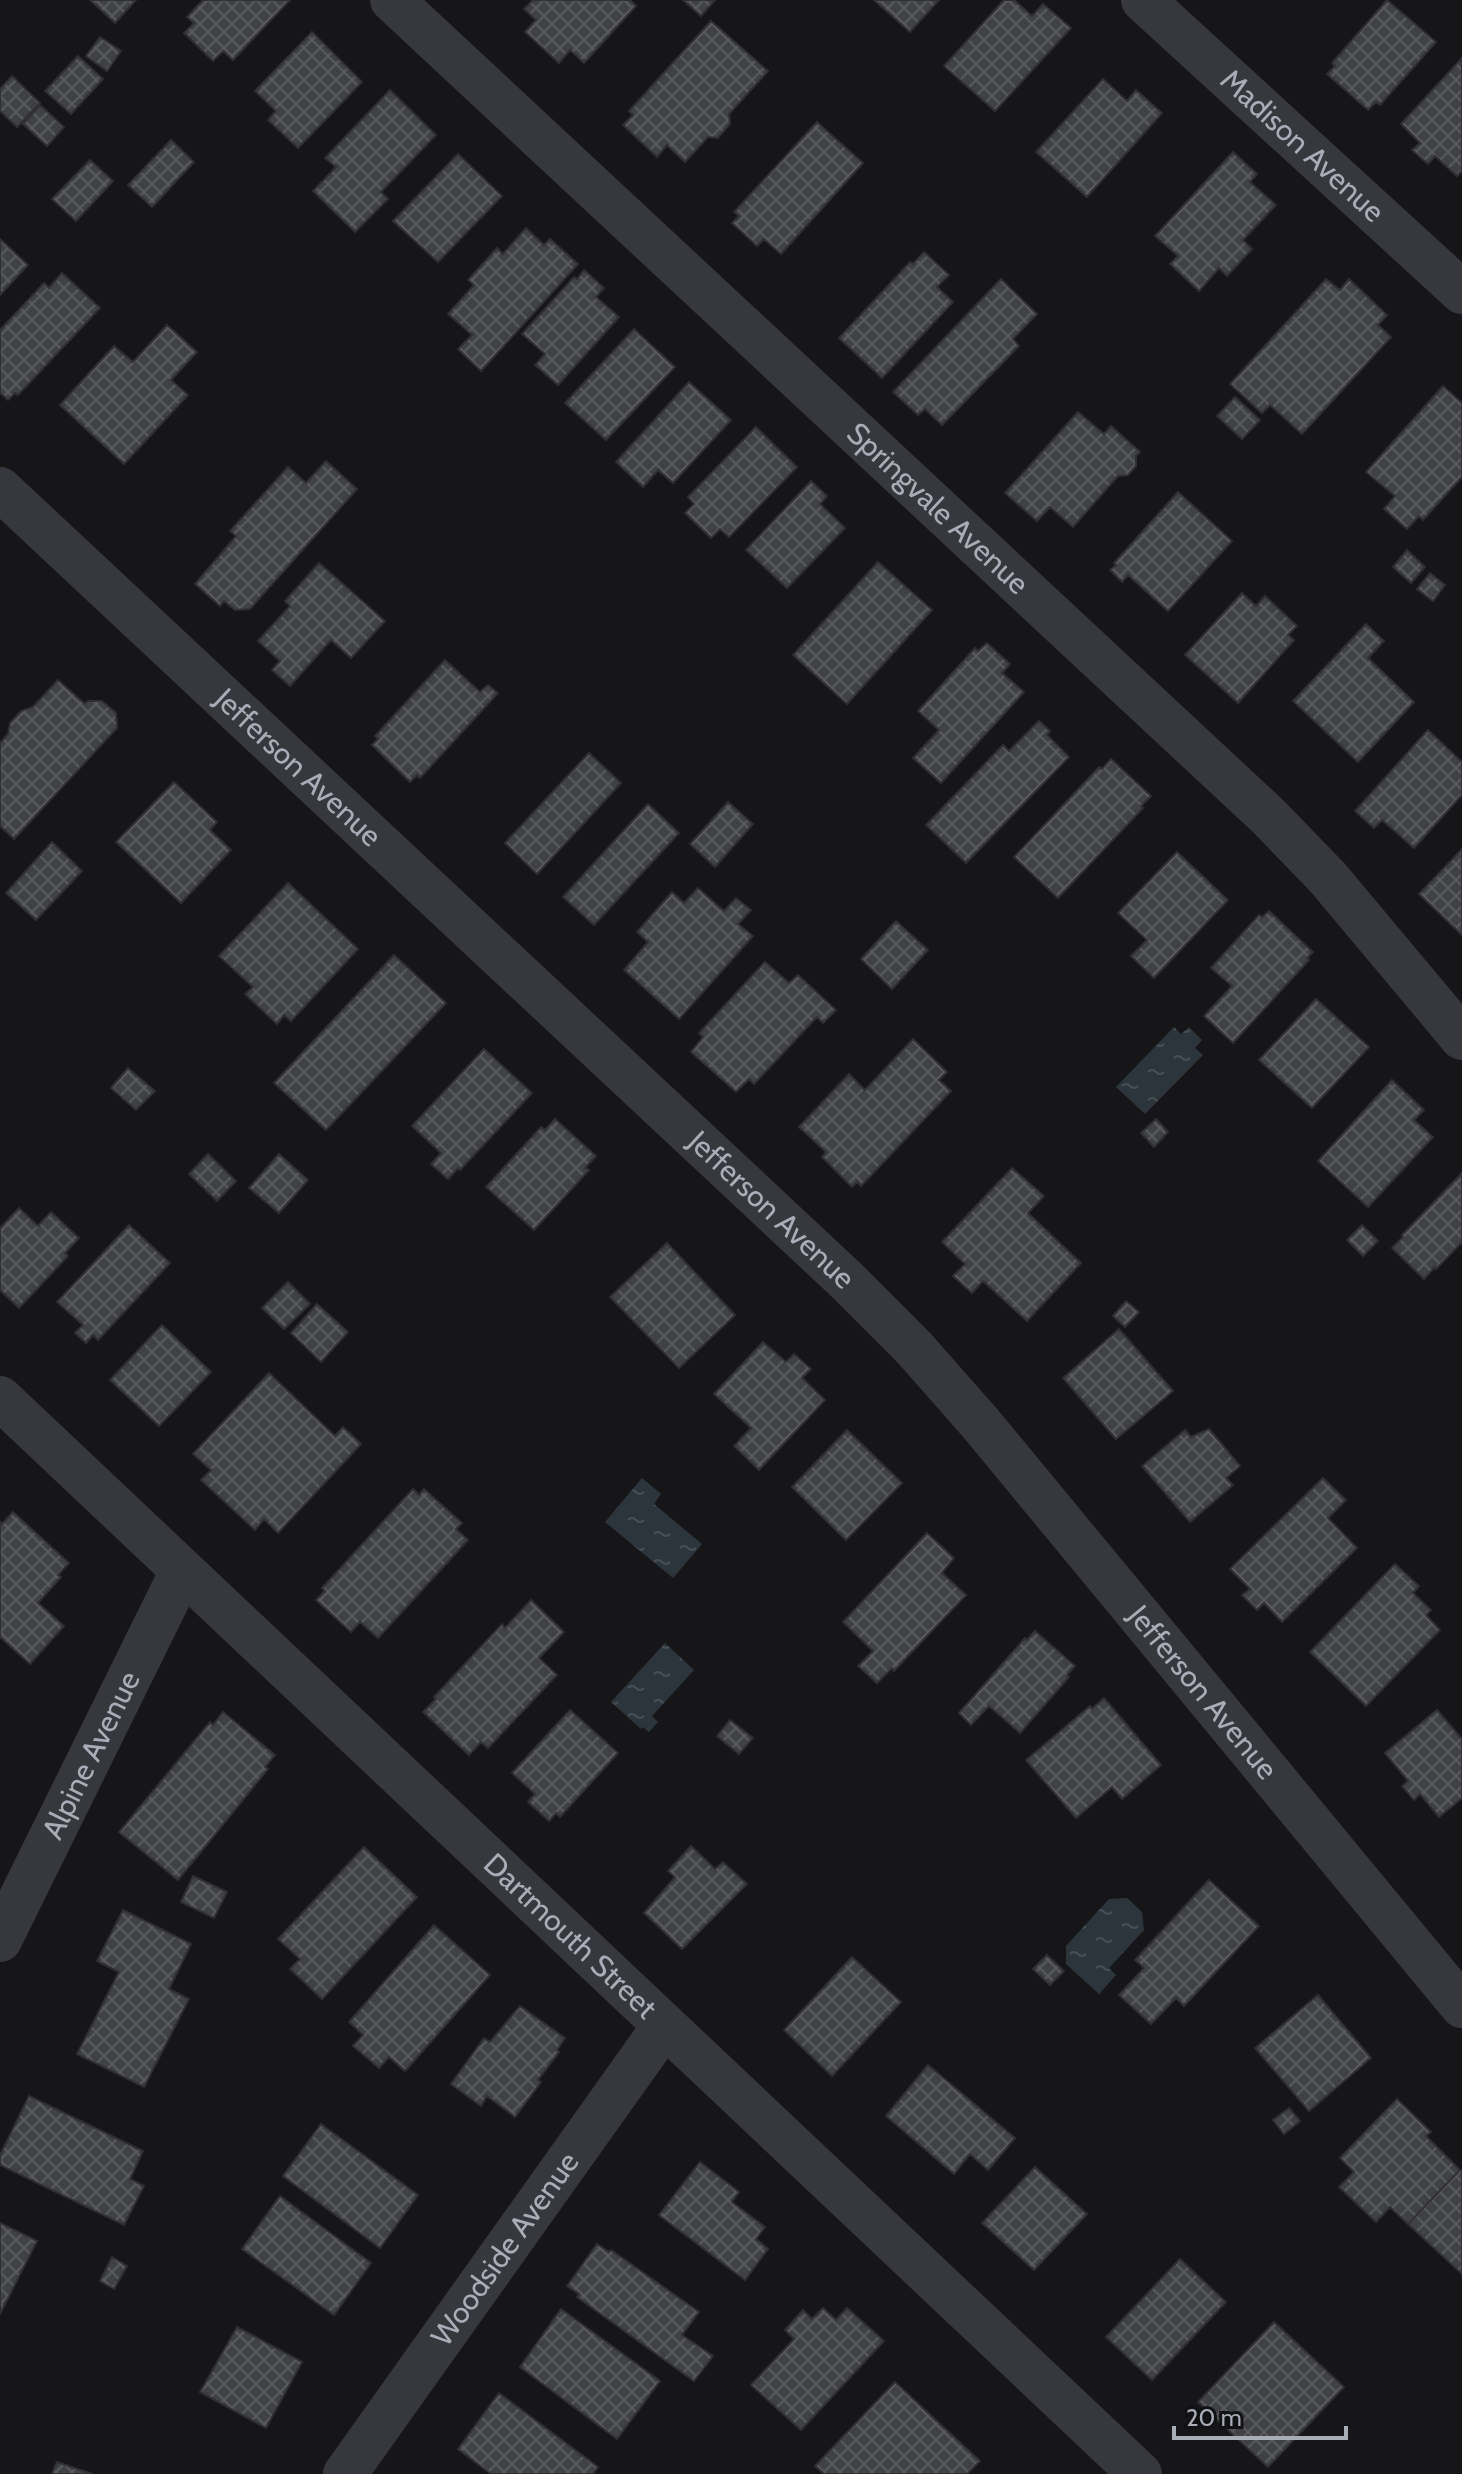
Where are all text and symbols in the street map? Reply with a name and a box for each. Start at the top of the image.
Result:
street label: Madison Avenue [1213,61,1392,230]
street label: Springvale Avenue [840,415,1037,602]
street label: Jefferson Avenue [207,680,389,854]
street label: Jefferson Avenue [680,1122,863,1296]
street label: Jefferson Avenue [1120,1597,1286,1787]
street label: Alpine Avenue [34,1665,148,1845]
street label: Dartmouth Street [476,1845,665,2026]
street label: Woodside Avenue [423,2145,586,2353]
scale bar [1174,2390,1346,2440]
text: 20 m [1186,2403,1242,2432]

